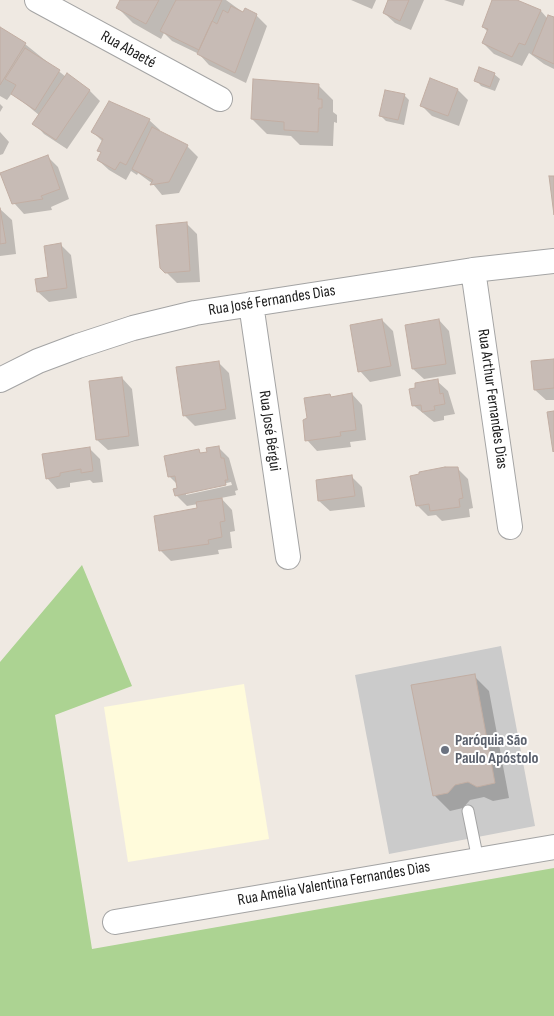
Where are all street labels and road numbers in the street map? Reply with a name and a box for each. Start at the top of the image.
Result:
street label: Rua Abaeté [97,27,159,73]
street label: Rua José Fernandes Dias [207,281,337,321]
street label: Rua Arthur Fernandes Dias [473,328,511,470]
street label: Rua José Bérgui [254,389,284,473]
street label: Rua Amélia Valentina Fernandes Dias [236,858,432,910]

